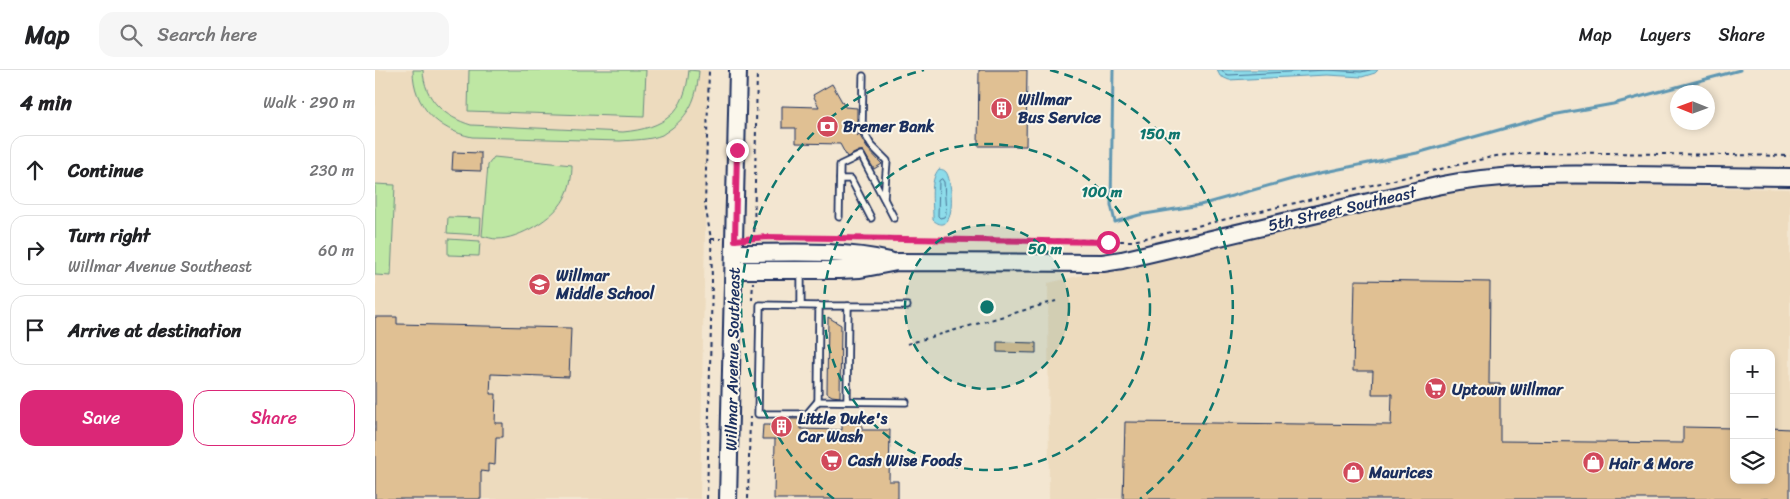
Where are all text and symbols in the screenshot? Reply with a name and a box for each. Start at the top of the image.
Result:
search box [99,12,449,57]
text: Map [25,14,69,56]
text: Search here [157,18,257,51]
text: Map [1579,19,1612,51]
text: Layers [1640,19,1691,51]
text: Share [1719,19,1765,51]
icon: search [117,21,145,49]
text: 4 min [20,84,72,122]
place label: Willmar Bus Service [1018,85,1102,132]
north arrow [1670,85,1715,130]
text: Walk · 290 m [263,88,355,117]
building icon: Willmar Bus Service [990,96,1014,120]
place label: Bremer Bank [843,112,935,141]
bank icon: Bremer Bank [815,114,839,138]
text: 150 m [1140,121,1181,147]
route end [726,139,749,162]
text: Continue [68,154,144,187]
icon: ahead [21,156,49,184]
text: 230 m [309,156,354,185]
street label: 5th Street Southeast [1265,177,1420,240]
text: 100 m [1082,179,1123,205]
text: Turn right [68,219,150,252]
route start [1097,231,1120,254]
icon: right [21,236,49,264]
text: 60 m [318,236,354,265]
text: 50 m [1028,236,1063,262]
text: Willmar Avenue Southeast [68,252,252,281]
place label: Willmar Middle School [555,261,656,308]
street label: Willmar Avenue Southeast [716,267,749,451]
school or university icon: Willmar Middle School [528,272,552,296]
centre of rings [978,298,996,316]
text: Arrive at destination [68,314,241,347]
icon: arrive [21,316,49,344]
map controls [1730,349,1775,484]
button: + [1730,349,1775,394]
place label: Uptown Willmar [1452,375,1564,404]
supermarket icon: Uptown Willmar [1424,377,1448,401]
button: Save [20,390,183,446]
button: Share [193,390,355,446]
button: − [1730,394,1775,439]
place label: Little Duke's Car Wash [797,404,888,451]
building icon: Little Duke's Car Wash [770,415,794,439]
button: layers [1730,439,1775,484]
place label: Cash Wise Foods [847,446,963,475]
supermarket icon: Cash Wise Foods [820,448,844,472]
place label: Hair & More [1608,449,1694,478]
shop icon: Hair & More [1581,451,1605,475]
place label: Maurices [1368,458,1433,487]
shop icon: Maurices [1341,460,1365,484]

